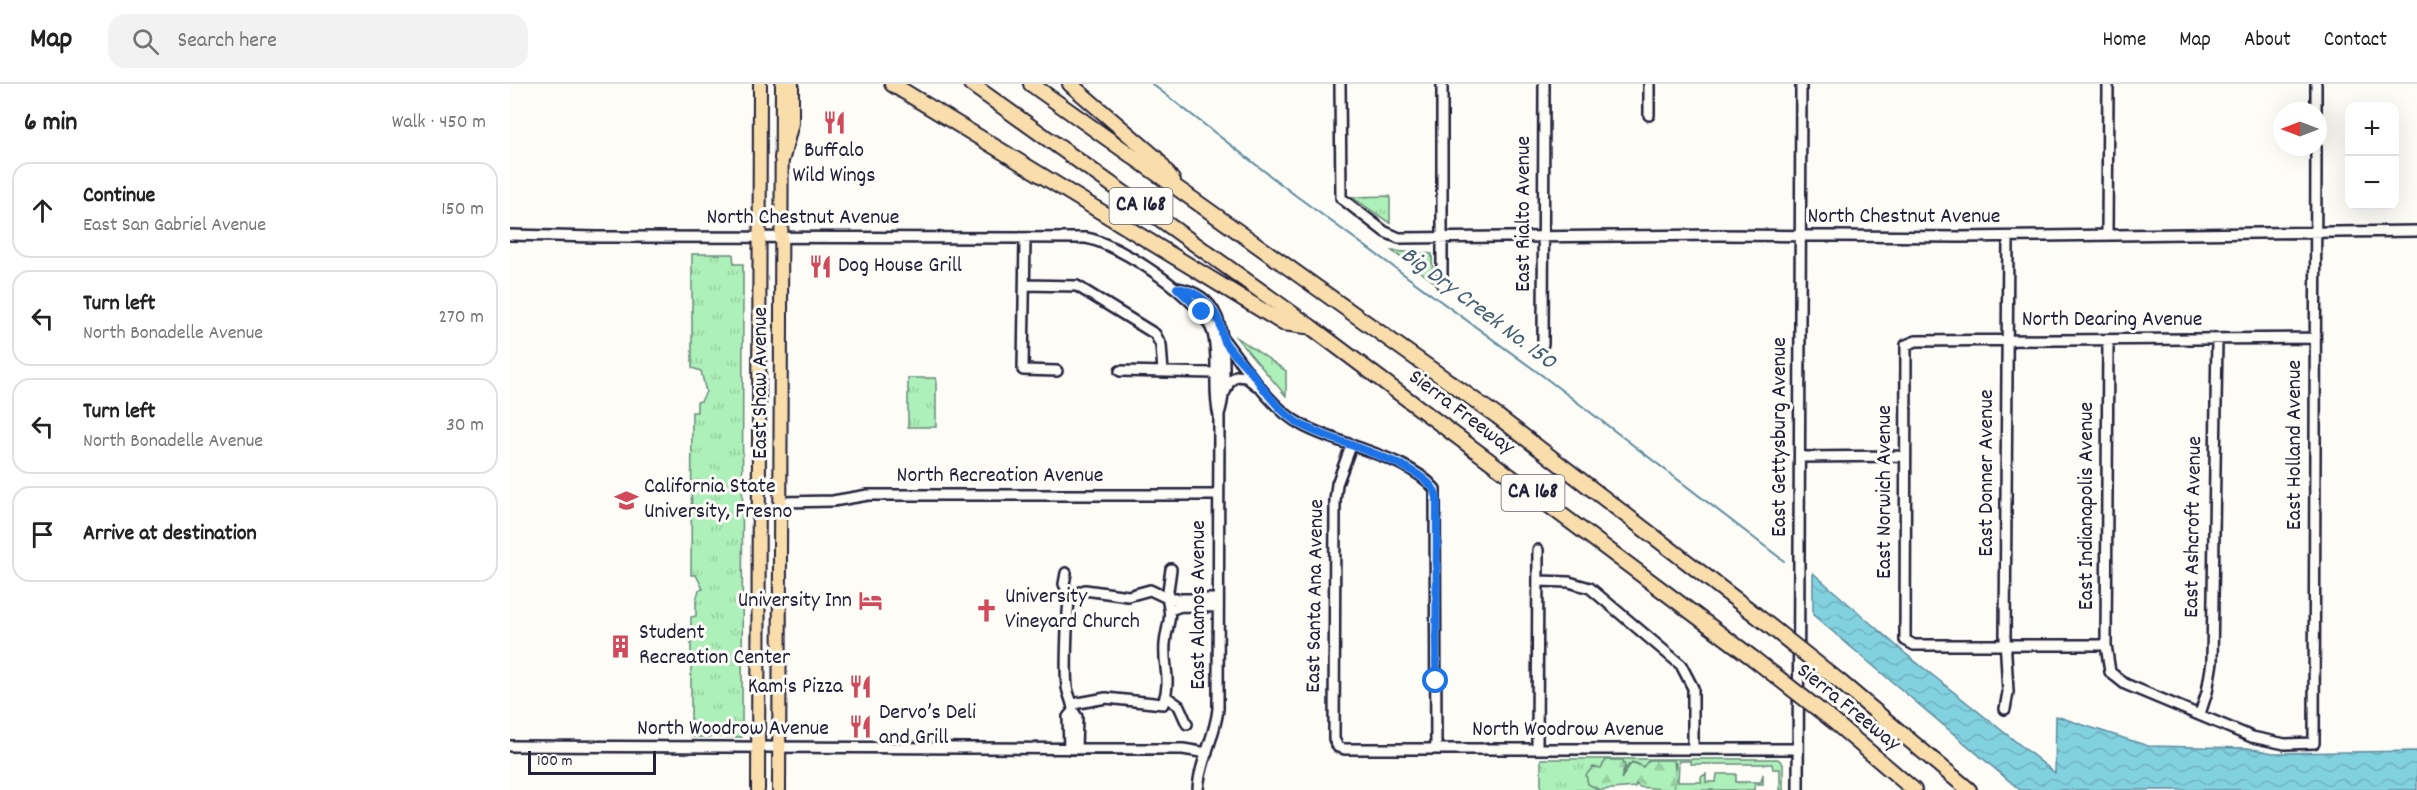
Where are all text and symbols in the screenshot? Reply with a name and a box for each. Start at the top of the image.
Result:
search box [108,14,528,68]
text: Map [30,21,72,61]
icon: search [129,25,162,58]
text: Search here [177,26,277,57]
text: Home [2102,26,2146,56]
text: Map [2179,26,2211,56]
text: About [2244,26,2291,56]
text: Contact [2324,26,2387,56]
north arrow [2273,102,2327,156]
map controls [2345,102,2399,210]
button: + [2345,102,2399,156]
text: 6 min [24,105,77,142]
text: Walk · 450 m [392,109,486,137]
restaurant icon: Buffalo Wild Wings [821,109,847,135]
place label: Buffalo Wild Wings [793,136,875,192]
street label: East Rialto Avenue [1509,136,1540,292]
button: − [2345,156,2399,210]
text: Continue [83,181,155,212]
road number: CA 168 [1110,188,1172,224]
icon: ahead [26,194,59,227]
text: 150 m [441,196,484,224]
street label: North Chestnut Avenue [1807,202,2001,233]
street label: North Chestnut Avenue [706,203,900,234]
text: East San Gabriel Avenue [83,212,266,240]
water label: Big Dry Creek No. 150 [1393,239,1564,379]
place label: Dog House Grill [838,251,962,282]
restaurant icon: Dog House Grill [807,253,833,279]
text: Turn left [83,289,155,320]
route end [1188,298,1214,324]
icon: left [26,302,59,335]
text: 270 m [438,304,484,332]
street label: North Dearing Avenue [2022,305,2202,336]
street label: East Shaw Avenue [746,307,777,459]
text: North Bonadelle Avenue [83,320,263,348]
street label: East Gettysburg Avenue [1765,337,1796,537]
street label: East Holland Avenue [2280,360,2311,530]
street label: Sierra Freeway [1401,363,1521,464]
street label: East Donner Avenue [1972,389,2003,557]
text: Turn left [83,397,155,428]
street label: East Indianapolis Avenue [2072,402,2103,610]
street label: East Norwich Avenue [1870,405,1901,579]
icon: left [26,410,59,443]
text: 30 m [446,412,484,440]
text: North Bonadelle Avenue [83,428,263,456]
street label: East Ashcroft Avenue [2177,436,2211,618]
street label: North Recreation Avenue [897,461,1103,492]
place label: California State University, Fresno [644,472,792,528]
road number: CA 168 [1502,475,1564,511]
school or university icon: California State University, Fresno [613,487,639,513]
street label: East Santa Ana Avenue [1299,499,1333,693]
icon: arrive [26,518,59,551]
text: Arrive at destination [83,519,257,550]
street label: East Alamos Avenue [1184,520,1215,690]
place label: University Vineyard Church [1005,582,1140,638]
place label: University Inn [738,586,852,617]
hotel icon: University Inn [857,588,883,614]
church icon: University Vineyard Church [974,597,1000,623]
place label: Student Recreation Center [639,618,791,674]
building icon: Student Recreation Center [608,633,634,659]
street label: Sierra Freeway [1789,656,1907,760]
route start [1422,667,1448,693]
place label: Kam's Pizza [748,672,844,703]
restaurant icon: Kam's Pizza [848,674,874,700]
place label: Dervo’s Deli and Grill [879,698,976,754]
restaurant icon: Dervo’s Deli and Grill [848,713,874,739]
street label: North Woodrow Avenue [637,714,829,745]
street label: North Woodrow Avenue [1472,715,1664,746]
scale bar [528,748,656,776]
text: 100 m [537,750,573,773]

